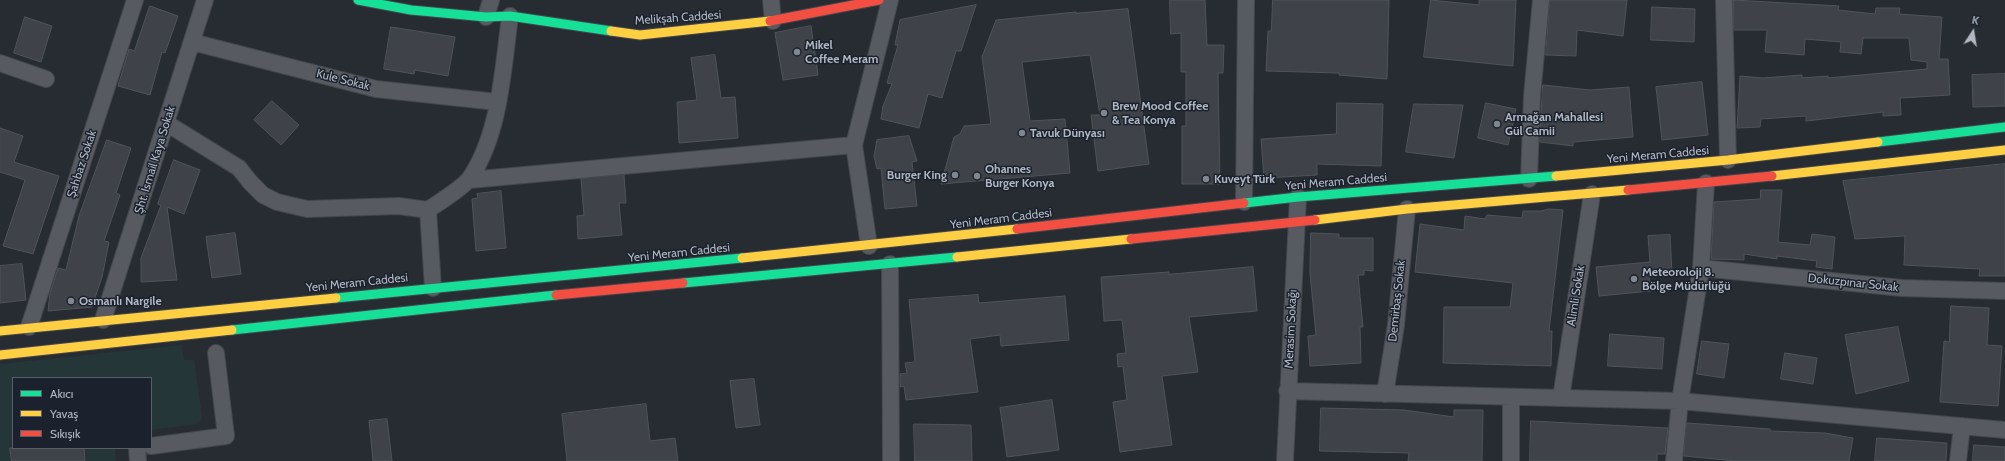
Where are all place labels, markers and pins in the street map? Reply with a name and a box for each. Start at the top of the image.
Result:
place label: Mikel Coffee Meram [805,38,878,66]
marker: Mikel Coffee Meram [792,47,802,57]
place label: Brew Mood Coffee & Tea Konya [1112,99,1208,127]
marker: Brew Mood Coffee & Tea Konya [1099,108,1109,118]
place label: Armağan Mahallesi Gül Camii [1505,110,1603,138]
marker: Armağan Mahallesi Gül Camii [1492,119,1502,129]
place label: Tavuk Dünyası [1030,126,1105,140]
marker: Tavuk Dünyası [1017,128,1027,138]
place label: Ohannes Burger Konya [985,162,1055,190]
place label: Burger King [887,168,947,182]
marker: Burger King [950,170,960,180]
marker: Ohannes Burger Konya [972,171,982,181]
place label: Kuveyt Türk [1214,172,1275,186]
marker: Kuveyt Türk [1201,174,1211,184]
place label: Meteoroloji 8. Bölge Müdürlüğü [1642,265,1731,293]
marker: Meteoroloji 8. Bölge Müdürlüğü [1629,274,1639,284]
place label: Osmanlı Nargile [79,294,162,308]
marker: Osmanlı Nargile [66,296,76,306]

